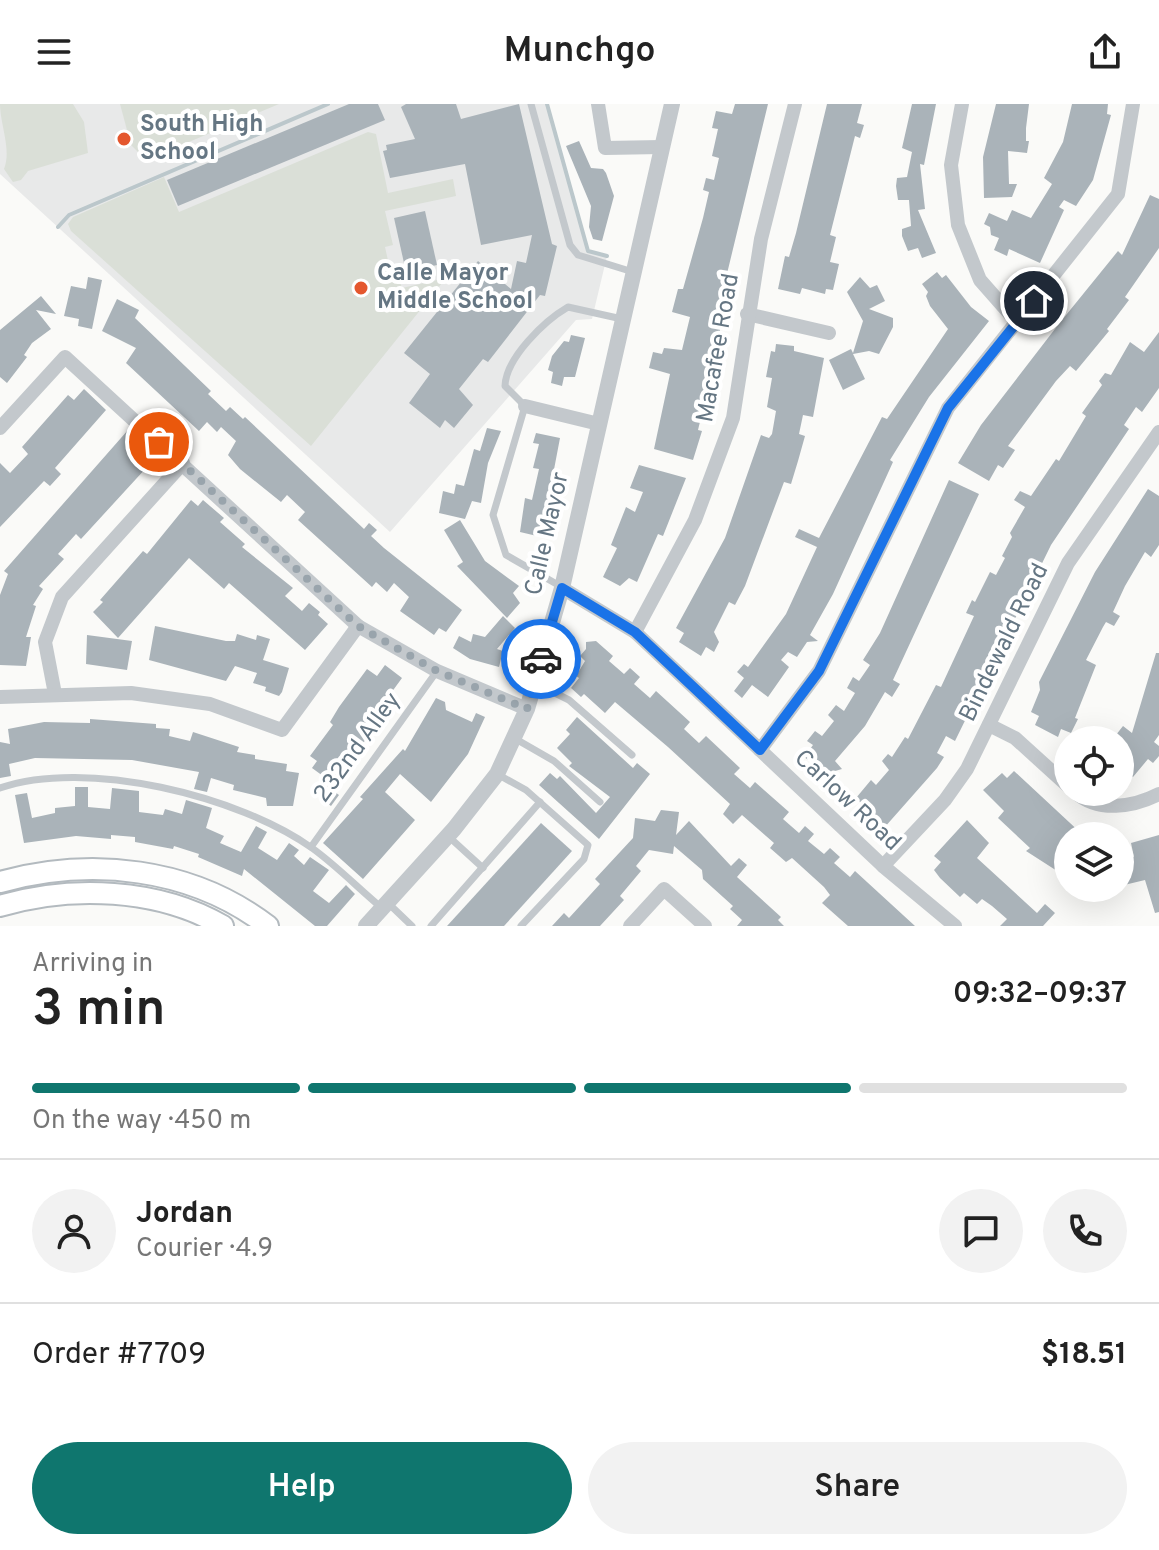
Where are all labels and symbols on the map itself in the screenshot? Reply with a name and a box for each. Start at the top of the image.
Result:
place label: South High School [140,110,263,168]
marker: South High School [115,130,133,148]
place label: Calle Mayor Middle School [377,259,533,317]
pin [1000,267,1068,335]
street label: Macafee Road [691,271,747,425]
marker: Calle Mayor Middle School [352,279,370,297]
pin [125,408,193,476]
street label: Calle Mayor [519,469,577,599]
street label: Bindewald Road [954,559,1056,727]
courier [501,619,581,699]
street label: 232nd Alley [308,687,408,809]
street label: Carlow Road [787,744,907,858]

